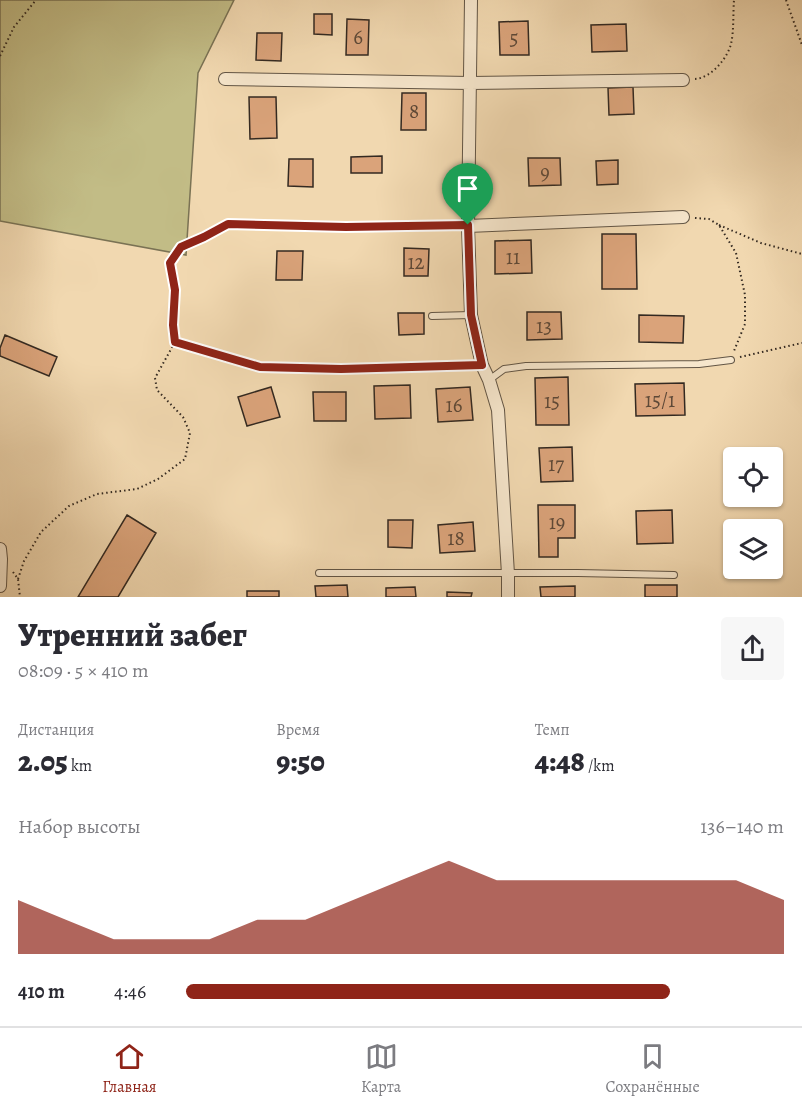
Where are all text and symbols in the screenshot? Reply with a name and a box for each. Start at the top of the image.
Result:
house number: 6 [353,23,363,51]
house number: 5 [509,24,519,52]
house number: 8 [409,97,419,125]
house number: 9 [540,158,550,186]
pin [442,163,493,225]
icon: arrive [451,172,484,205]
house number: 11 [506,243,520,271]
house number: 12 [407,248,425,276]
house number: 13 [536,312,552,340]
house number: 15/1 [645,386,675,414]
house number: 15 [544,387,560,415]
house number: 16 [446,391,463,419]
map controls [723,447,783,579]
button: locate [723,447,783,507]
house number: 17 [548,450,564,478]
house number: 19 [549,508,565,536]
button: layers [723,519,783,579]
house number: 18 [447,524,465,552]
text: Утренний забег [18,612,247,657]
button: share [721,617,784,680]
text: 08:09 · 5 × 410 m [18,657,149,684]
text: Дистанция [18,719,94,741]
text: Время [276,719,320,741]
text: Темп [535,719,570,741]
text: 2.05 [18,741,68,781]
text: 9:50 [276,741,325,781]
text: 4:48 [535,741,585,781]
text: km [68,755,92,777]
text: /km [585,755,615,777]
text: Набор высоты [18,813,141,840]
text: 136–140 m [700,813,784,840]
text: 410 m [18,978,65,1005]
text: 4:46 [114,978,146,1005]
tab: Главная [102,1040,157,1098]
tab: Карта [361,1040,401,1098]
tab: Сохранённые [606,1040,700,1098]

